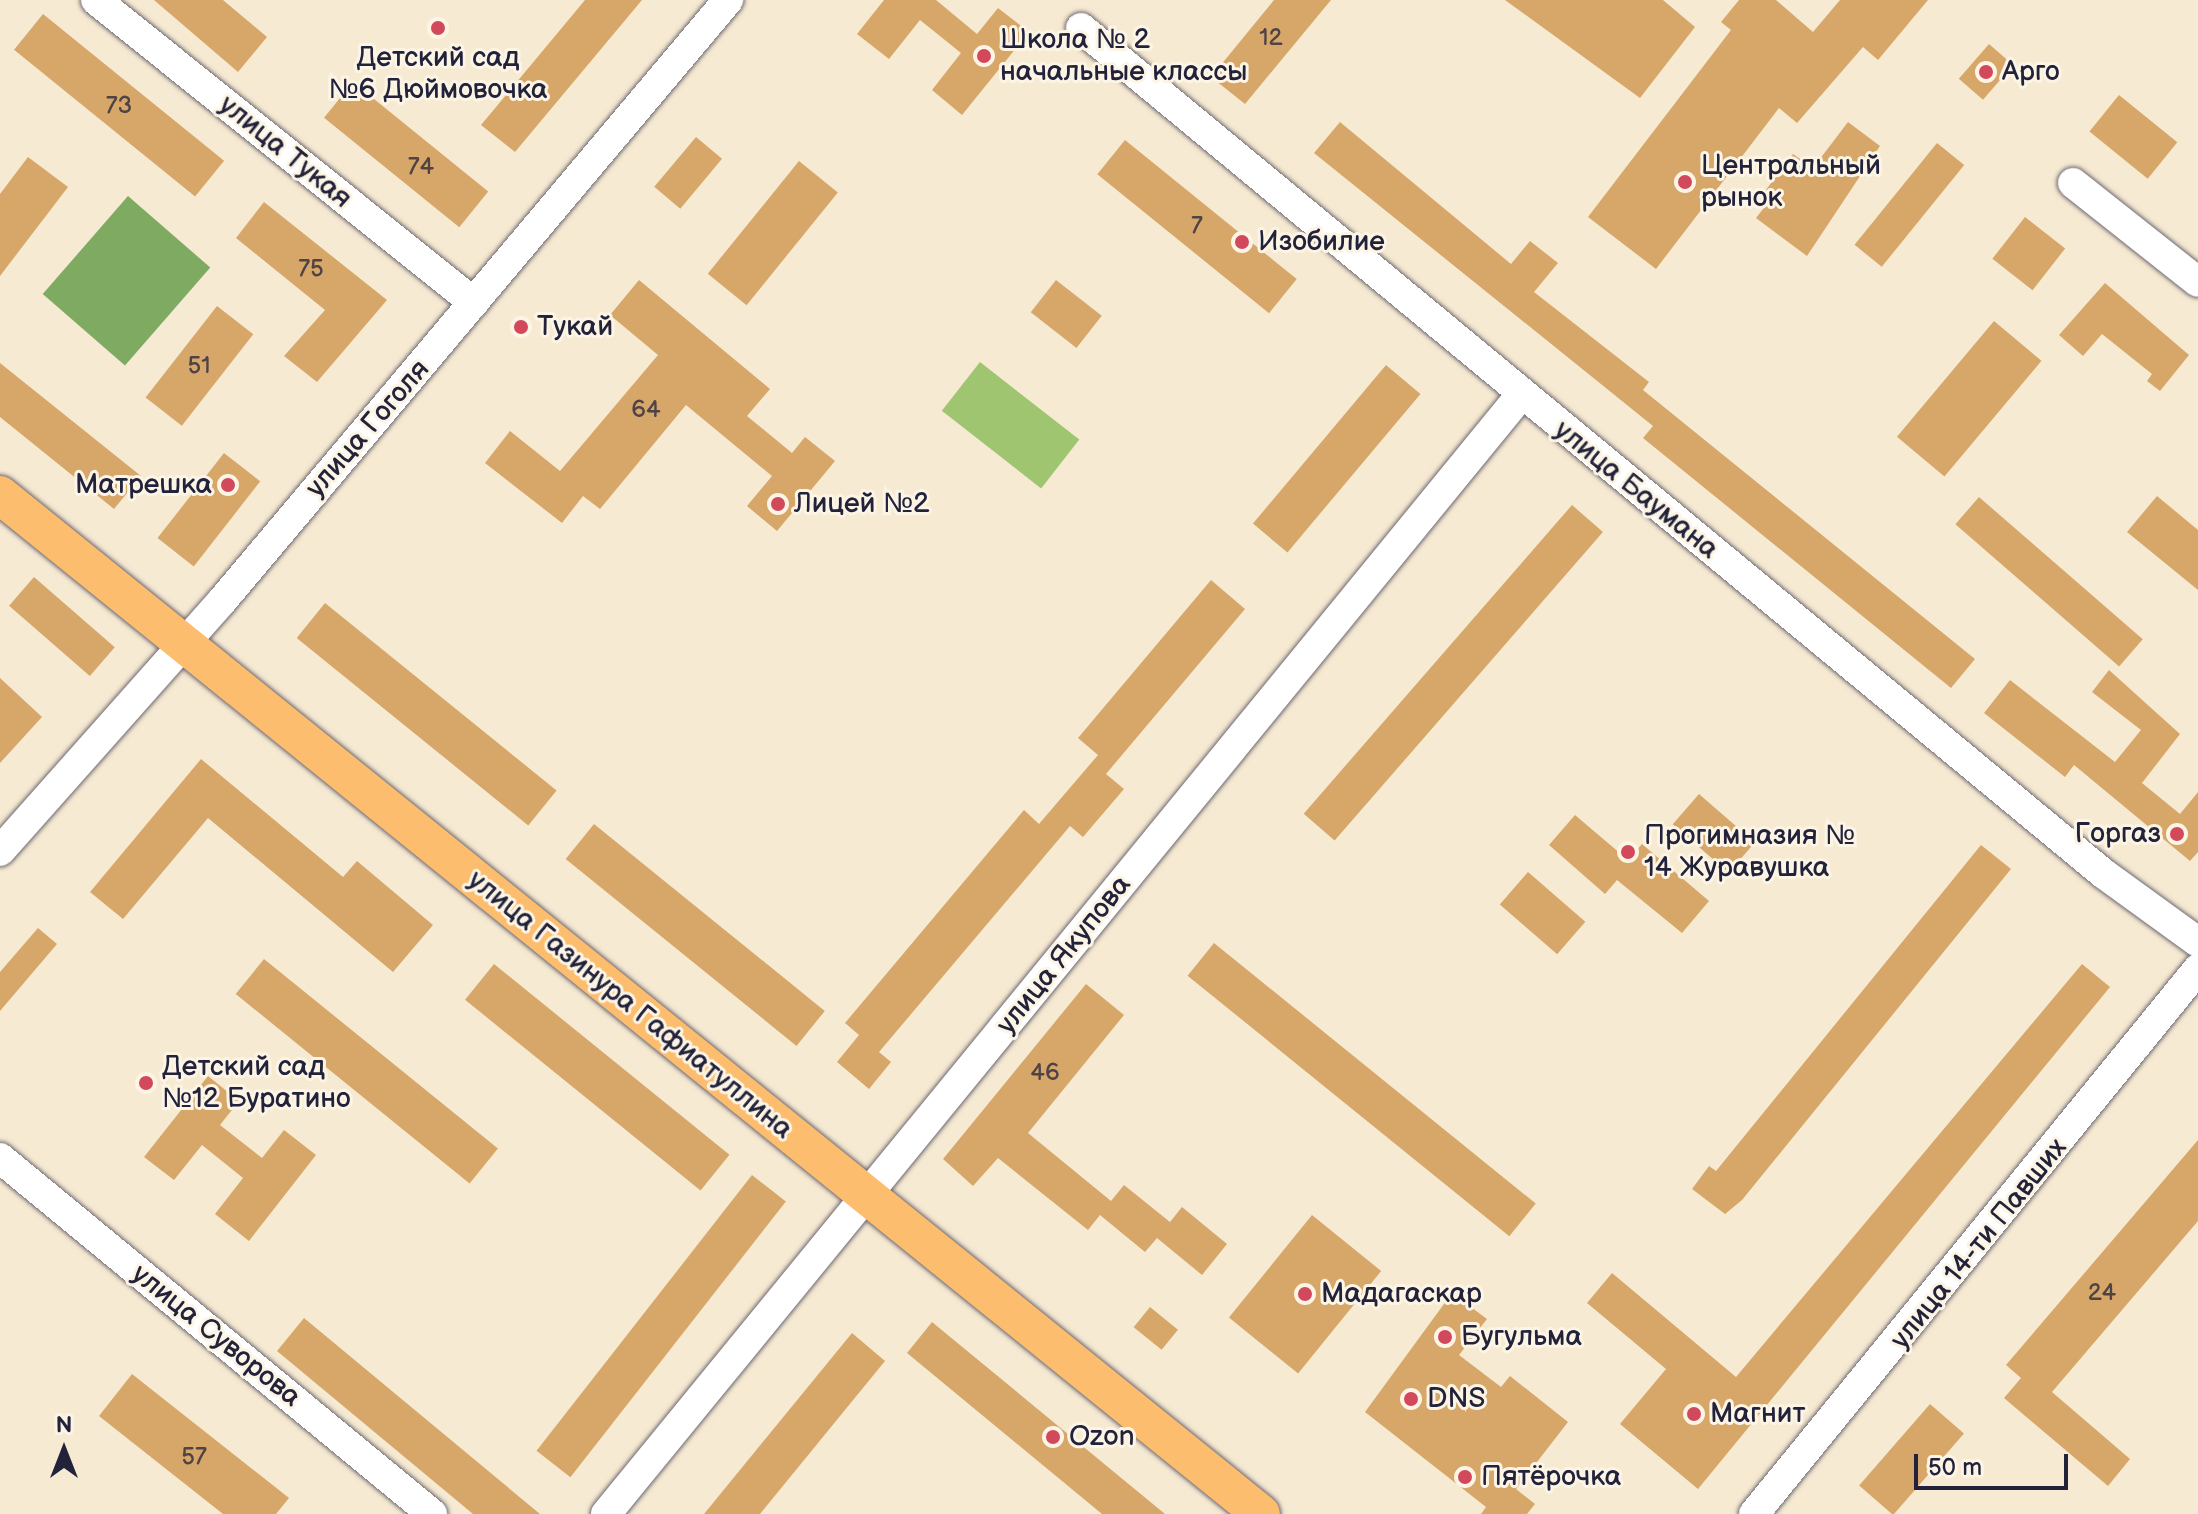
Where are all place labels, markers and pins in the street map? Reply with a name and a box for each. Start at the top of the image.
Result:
marker: Детский сад №6 Дюймовочка [429,19,447,37]
place label: Школа № 2 начальные классы [1000,23,1247,89]
place label: Детский сад №6 Дюймовочка [328,41,548,107]
marker: Школа № 2 начальные классы [975,47,993,65]
place label: Арго [2002,55,2060,89]
marker: Арго [1977,63,1995,81]
place label: Центральный рынок [1701,149,1881,215]
marker: Центральный рынок [1676,173,1694,191]
place label: Изобилие [1258,225,1385,259]
marker: Изобилие [1233,233,1251,251]
place label: Тукай [537,310,613,344]
marker: Тукай [512,318,530,336]
place label: Матрешка [75,468,212,502]
marker: Матрешка [219,476,237,494]
place label: Лицей №2 [794,487,930,521]
marker: Лицей №2 [769,495,787,513]
place label: Горгаз [2075,817,2161,851]
place label: Прогимназия № 14 Журавушка [1644,819,1855,885]
marker: Горгаз [2168,825,2186,843]
marker: Прогимназия № 14 Журавушка [1619,843,1637,861]
place label: Детский сад №12 Буратино [162,1050,351,1116]
marker: Детский сад №12 Буратино [137,1074,155,1092]
place label: Мадагаскар [1321,1277,1482,1311]
marker: Мадагаскар [1296,1285,1314,1303]
place label: Бугульма [1461,1320,1582,1354]
marker: Бугульма [1436,1328,1454,1346]
place label: DNS [1427,1382,1485,1416]
marker: DNS [1402,1390,1420,1408]
place label: Магнит [1710,1397,1805,1431]
marker: Магнит [1685,1405,1703,1423]
place label: Ozon [1069,1420,1135,1454]
marker: Ozon [1044,1428,1062,1446]
place label: Пятёрочка [1481,1460,1621,1494]
marker: Пятёрочка [1456,1468,1474,1486]

